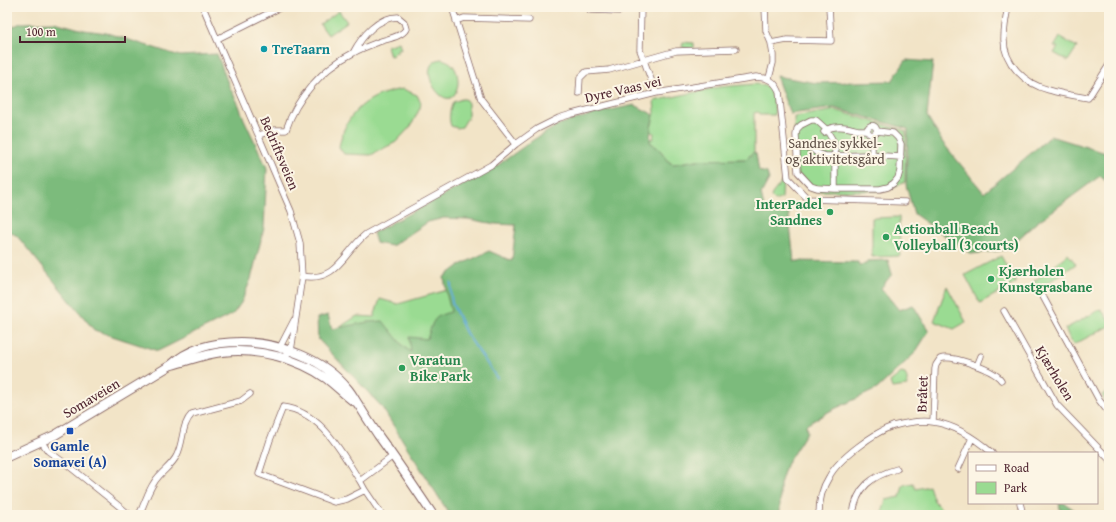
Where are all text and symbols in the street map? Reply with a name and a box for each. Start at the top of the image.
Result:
scale bar [20,18,125,44]
text: 100 m [26,23,56,40]
place label: TreTaarn [272,39,331,59]
marker: TreTaarn [259,44,269,54]
street label: Dyre Vaas vei [583,70,663,108]
street label: Bedriftsveien [256,113,305,193]
park label: Sandnes sykkel- og aktivitetsgård [785,133,885,169]
place label: InterPadel Sandnes [756,194,823,230]
marker: InterPadel Sandnes [825,207,835,217]
place label: Actionball Beach Volleyball (3 courts) [894,219,1019,255]
marker: Actionball Beach Volleyball (3 courts) [881,232,891,242]
place label: Kjærholen Kunstgrasbane [999,261,1092,297]
marker: Kjærholen Kunstgrasbane [986,274,996,284]
street label: Kjærholen [1031,342,1079,404]
place label: Varatun Bike Park [410,350,471,386]
marker: Varatun Bike Park [397,363,407,373]
street label: Somaveien [59,373,123,423]
street label: Bråtet [911,375,933,413]
marker: Gamle Somavei (A) [65,426,75,436]
place label: Gamle Somavei (A) [33,436,107,472]
legend [968,452,1098,504]
text: Road [1004,459,1030,476]
text: Park [1004,479,1028,496]

